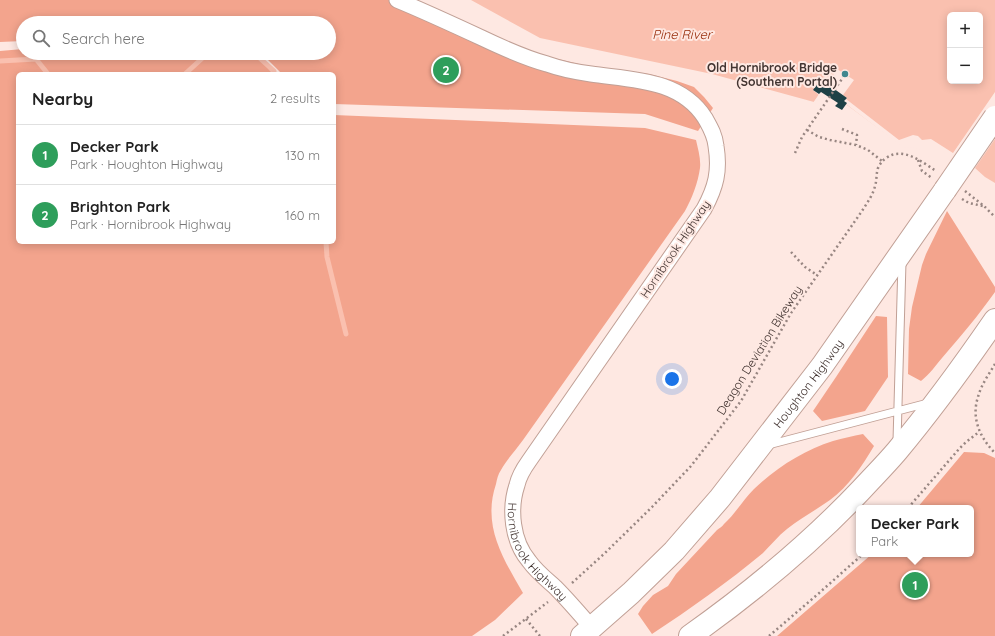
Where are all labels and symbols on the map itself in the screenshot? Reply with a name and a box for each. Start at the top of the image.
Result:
water label: Pine River [652,26,714,42]
pin: 2 [433,55,459,85]
place label: Old Hornibrook Bridge (Southern Portal) [707,60,837,89]
marker: Old Hornibrook Bridge (Southern Portal) [840,69,850,79]
street label: Hornibrook Highway [637,197,713,301]
street label: Deagon Deviation Bikeway [713,283,805,417]
street label: Houghton Highway [770,336,846,431]
your location [662,369,682,389]
street label: Hornibrook Highway [505,502,571,603]
pin: 1 [902,570,928,600]

